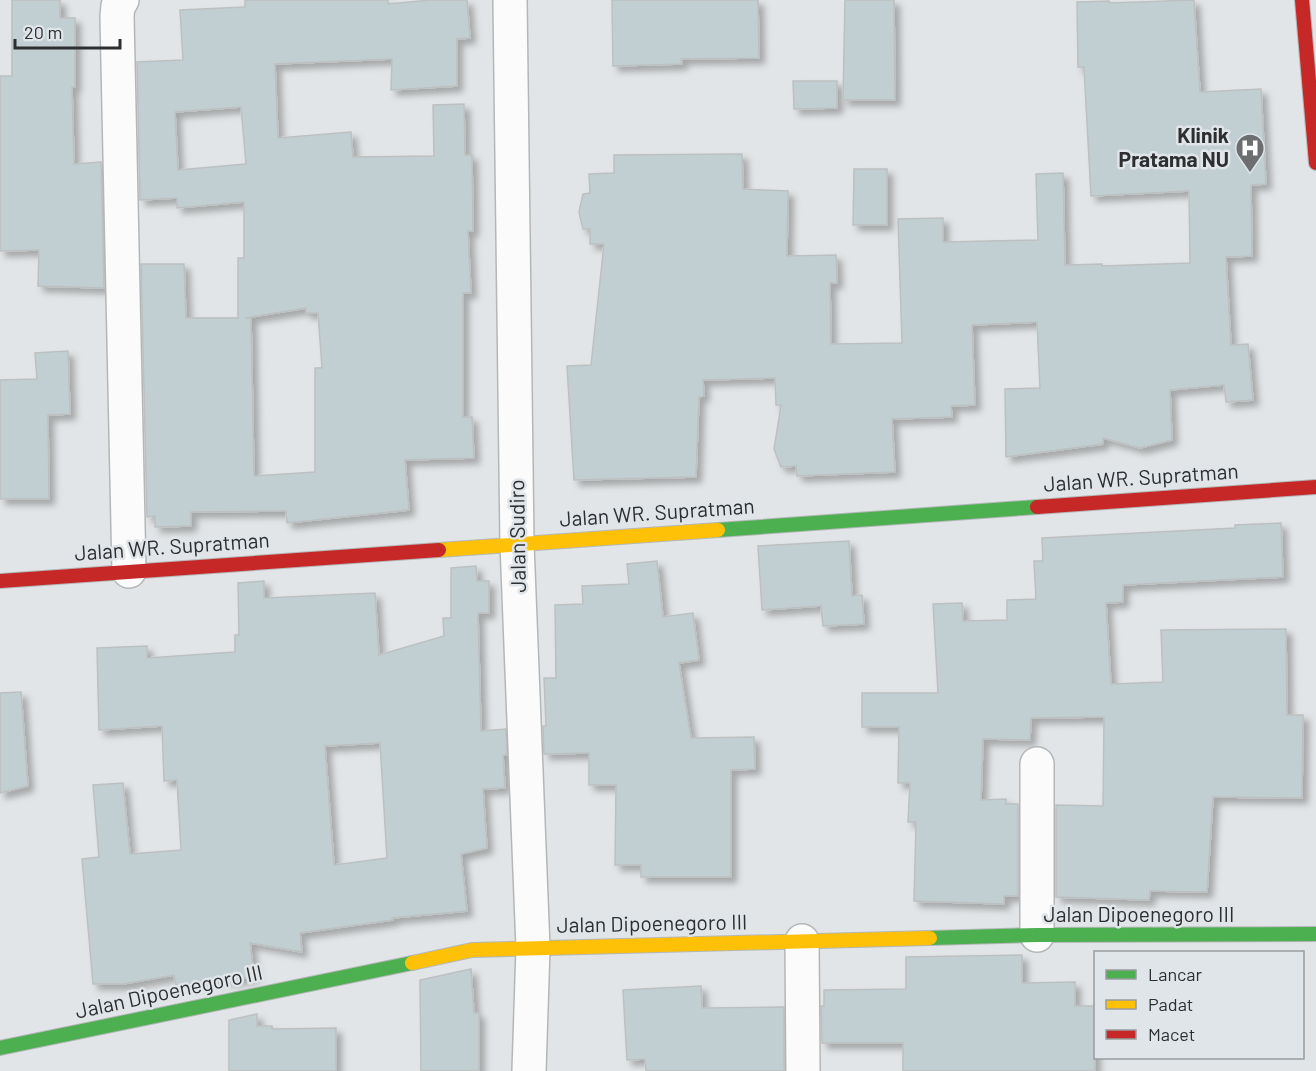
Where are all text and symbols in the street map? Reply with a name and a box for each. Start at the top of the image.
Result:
scale bar [15,12,120,50]
text: 20 m [24,21,62,43]
place label: Klinik Pratama NU [1119,122,1229,171]
hospital icon: Klinik Pratama NU [1234,132,1266,174]
street label: Jalan WR. Supratman [1042,457,1239,496]
street label: Jalan Sudiro [503,479,530,593]
street label: Jalan WR. Supratman [558,492,755,531]
street label: Jalan WR. Supratman [73,526,270,565]
street label: Jalan Dipoenegoro III [1044,901,1234,926]
street label: Jalan Dipoenegoro III [556,908,748,937]
legend [1094,951,1304,1059]
street label: Jalan Dipoenegoro III [73,958,265,1023]
text: Lancar [1148,963,1203,985]
text: Padat [1148,993,1193,1015]
text: Macet [1148,1023,1195,1045]

